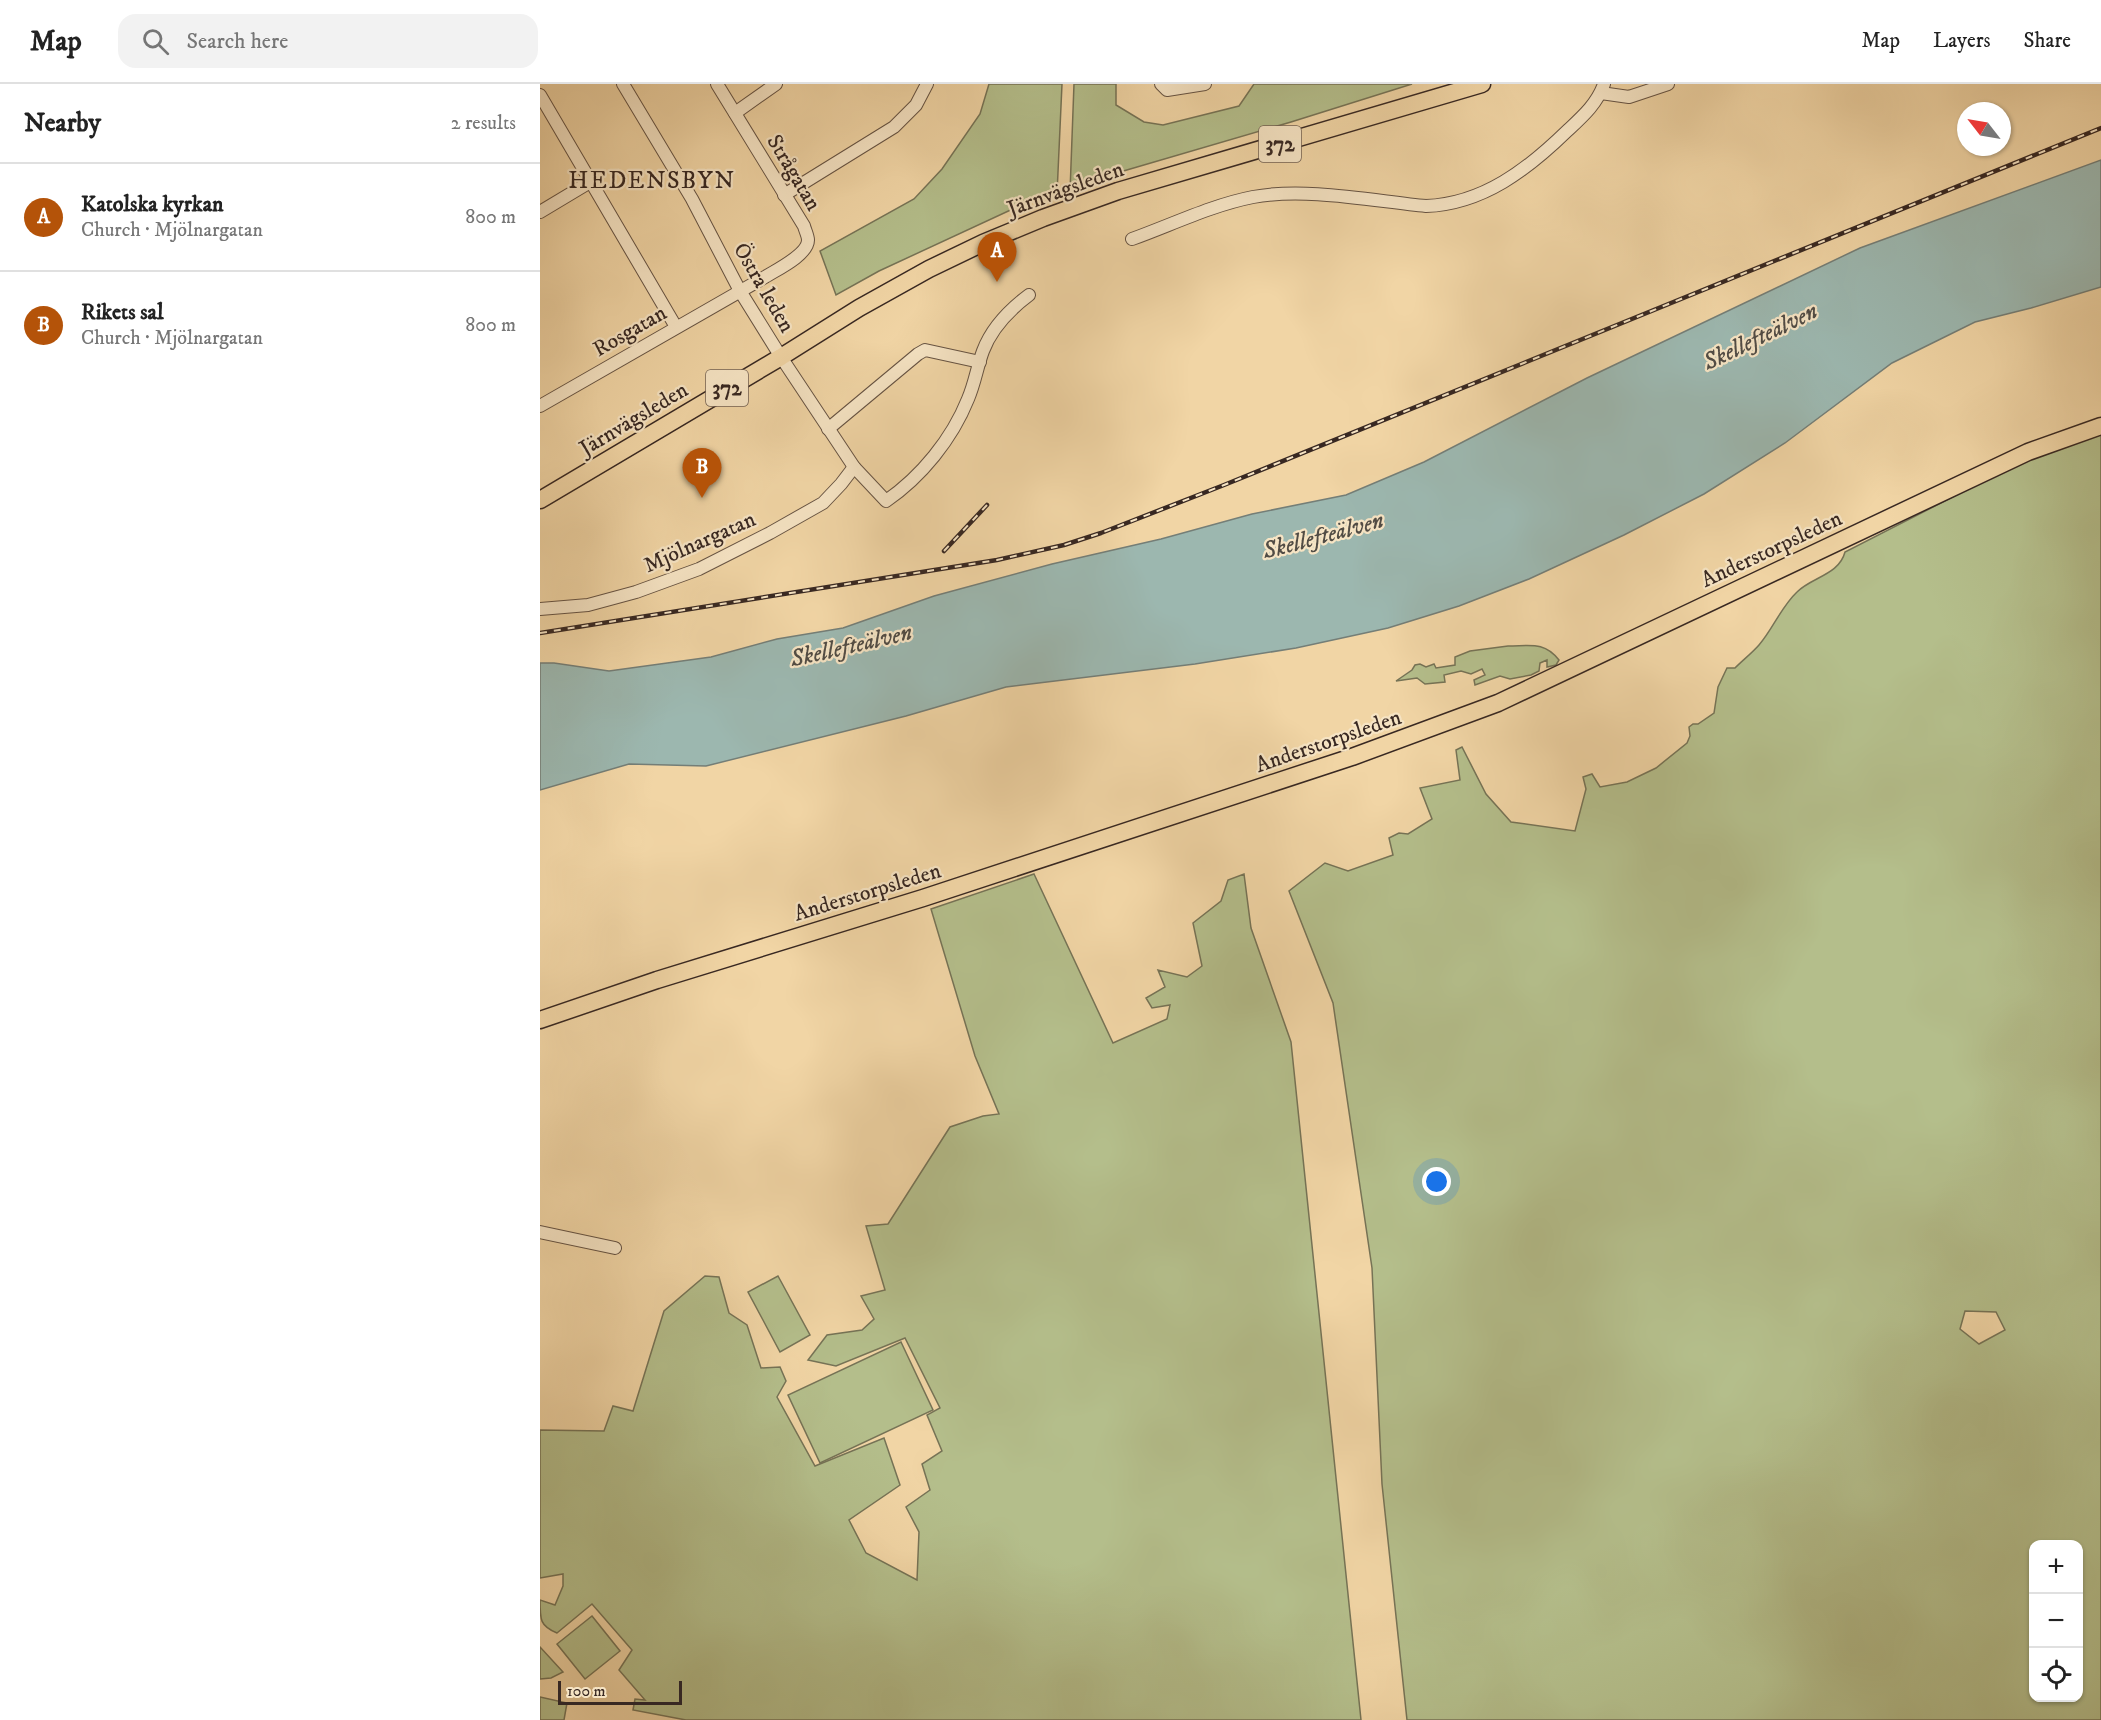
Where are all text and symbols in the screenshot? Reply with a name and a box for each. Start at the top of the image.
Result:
search box [118,14,538,68]
text: Map [30,24,82,59]
icon: search [139,25,172,58]
text: Search here [187,28,288,55]
text: Map [1861,28,1900,54]
text: Layers [1933,28,1991,54]
text: Share [2024,28,2071,54]
north arrow [1957,102,2011,156]
text: Nearby [24,107,101,140]
text: 2 results [451,111,516,136]
road number: 372 [1259,126,1301,162]
street label: Strågatan [760,130,827,216]
street label: Järnvägsleden [1002,156,1128,224]
district label: HEDENSBYN [568,166,736,196]
text: Katolska kyrkan [81,191,224,218]
text: A [37,205,50,230]
text: 800 m [465,205,516,230]
text: Church · Mjölnargatan [81,218,263,243]
pin: A [978,232,1016,282]
street label: Östra leden [727,238,801,338]
water label: Skellefteälven [1697,296,1823,378]
text: Rikets sal [81,299,164,326]
street label: Rosgatan [588,299,672,363]
text: B [37,313,50,338]
text: 800 m [465,313,516,338]
text: Church · Mjölnargatan [81,326,263,351]
road number: 372 [706,370,748,406]
street label: Järnvägsleden [573,376,693,463]
pin: B [682,448,722,498]
water label: Skellefteälven [1258,505,1387,567]
street label: Anderstorpsleden [1697,505,1847,594]
street label: Mjölnargatan [639,506,760,579]
water label: Skellefteälven [786,617,915,675]
street label: Anderstorpsleden [1252,704,1405,779]
street label: Anderstorpsleden [791,857,945,928]
your location [1422,1167,1451,1196]
map controls [2029,1540,2083,1702]
button: + [2029,1540,2083,1594]
button: − [2029,1594,2083,1648]
button: locate [2029,1648,2083,1702]
scale bar [558,1678,682,1706]
text: 100 m [567,1681,606,1701]

